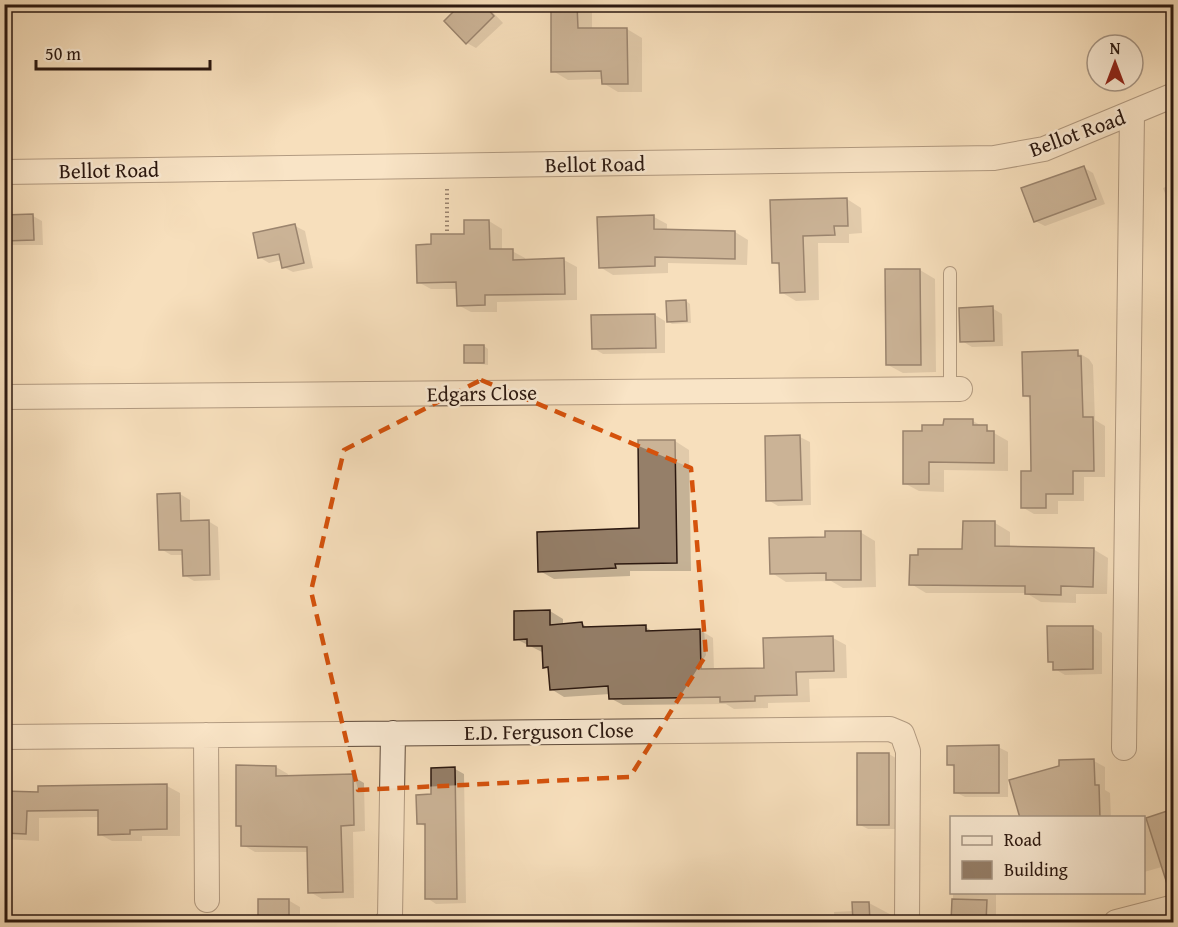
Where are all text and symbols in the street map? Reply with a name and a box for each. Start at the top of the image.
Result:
scale bar [36,33,210,71]
north arrow [1085,33,1145,93]
text: N [1110,36,1121,60]
text: 50 m [45,40,81,67]
street label: Bellot Road [1025,101,1130,165]
street label: Bellot Road [545,148,646,180]
street label: Bellot Road [59,154,160,186]
street label: Edgars Close [427,377,537,409]
street label: E.D. Ferguson Close [464,714,634,748]
legend [950,816,1145,894]
text: Road [1004,826,1042,853]
text: Building [1004,856,1068,883]

